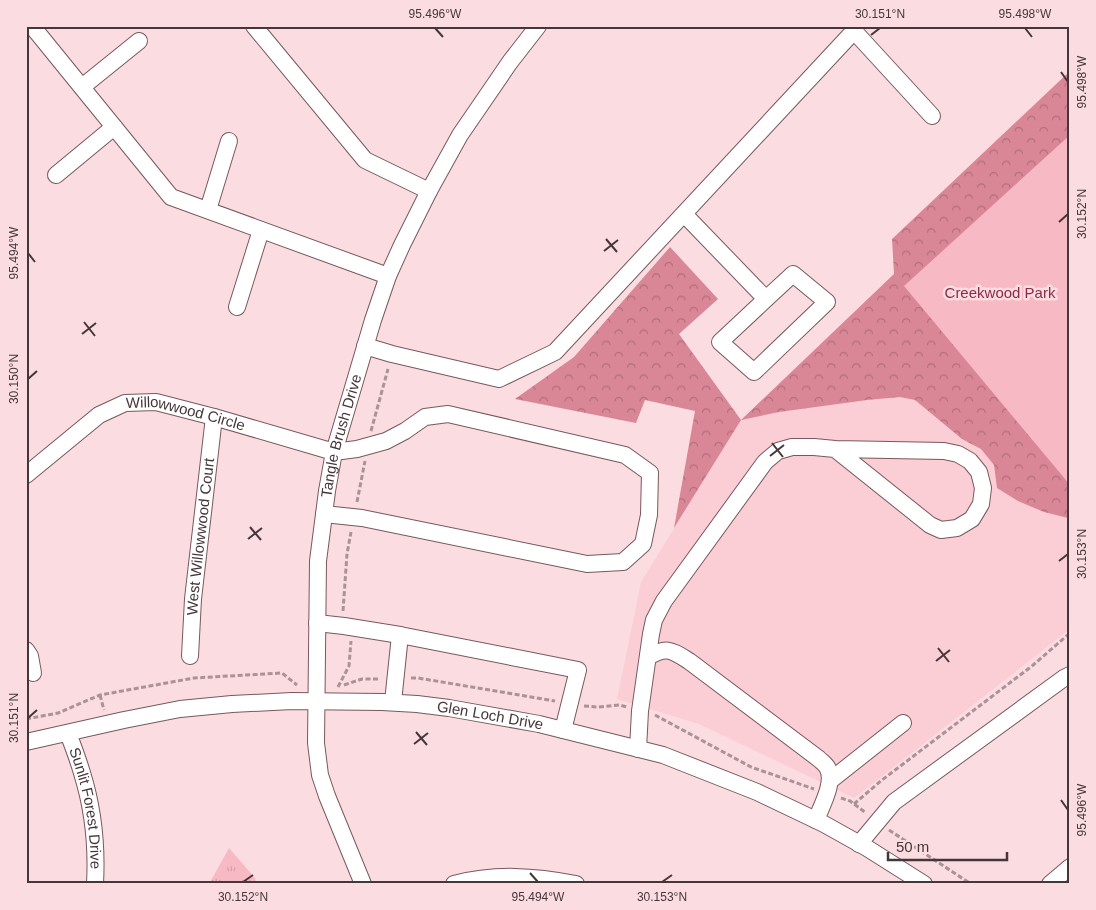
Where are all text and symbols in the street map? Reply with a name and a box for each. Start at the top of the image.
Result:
text: 95.496°W [409,7,462,21]
text: 30.151°N [855,7,905,21]
text: 95.498°W [999,7,1052,21]
text: 95.498°W [1075,55,1089,108]
text: 30.152°N [1075,189,1089,239]
text: 95.494°W [7,226,21,279]
park label: Creekwood Park [945,284,1056,301]
text: 30.150°N [7,354,21,404]
street label: Tangle Brush Drive [317,372,365,498]
street label: Willowwood Circle [126,393,247,434]
street label: West Willowwood Court [183,456,217,616]
text: 30.153°N [1075,529,1089,579]
text: 30.151°N [7,693,21,743]
street label: Glen Loch Drive [436,698,545,733]
street label: Sunlit Forest Drive [66,745,105,869]
text: 95.496°W [1075,783,1089,836]
scale bar [888,830,1007,862]
text: 50 m [896,838,929,855]
text: 30.152°N [218,890,268,904]
text: 95.494°W [512,890,565,904]
text: 30.153°N [637,890,687,904]

